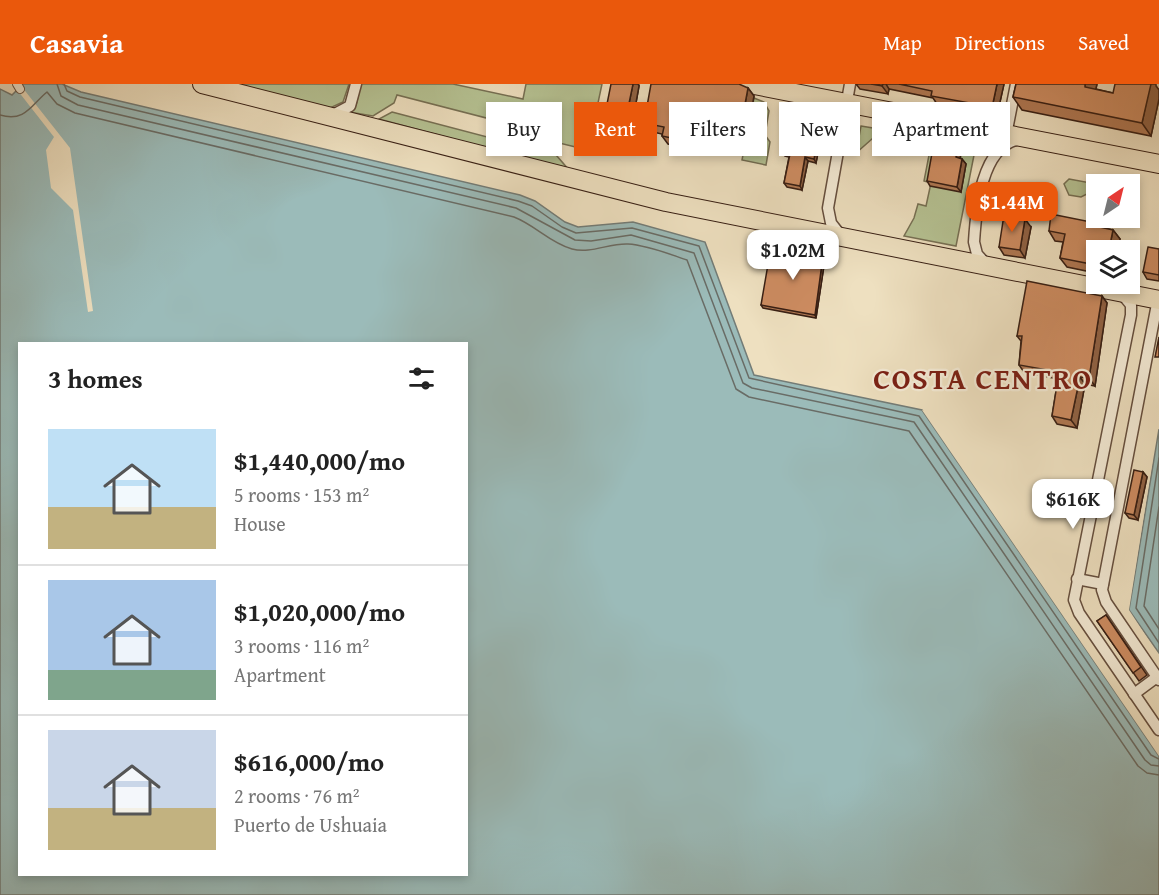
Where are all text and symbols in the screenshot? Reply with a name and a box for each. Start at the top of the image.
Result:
text: Casavia [30,22,124,63]
text: Map [883,27,922,58]
text: Directions [955,27,1045,58]
text: Saved [1078,27,1129,58]
chip: Buy [486,102,562,156]
chip: Rent [574,102,657,156]
chip: Filters [669,102,767,156]
chip: New [779,102,860,156]
chip: Apartment [872,102,1010,156]
north arrow [1086,174,1140,228]
map controls [1086,174,1140,294]
pin: $1.44M [963,182,1061,233]
text: $1.44M [980,187,1044,216]
pin: $1.02M [744,230,842,281]
text: $1.02M [761,235,825,264]
button: layers [1086,240,1140,294]
district label: COSTA CENTRO [873,356,1093,400]
text: 3 homes [48,359,143,398]
icon: filters [405,362,438,395]
text: $1,440,000/mo [234,441,405,480]
icon: home [96,453,168,525]
pin: $616K [1031,479,1115,530]
text: 5 rooms · 153 m² [234,480,369,509]
text: $616K [1046,484,1100,513]
text: House [234,509,286,538]
text: $1,020,000/mo [234,592,405,631]
icon: home [96,604,168,676]
text: 3 rooms · 116 m² [234,631,369,660]
text: Apartment [234,660,326,689]
text: $616,000/mo [234,742,384,781]
icon: home [96,754,168,826]
text: 2 rooms · 76 m² [234,781,360,810]
text: Puerto de Ushuaia [234,810,387,839]

